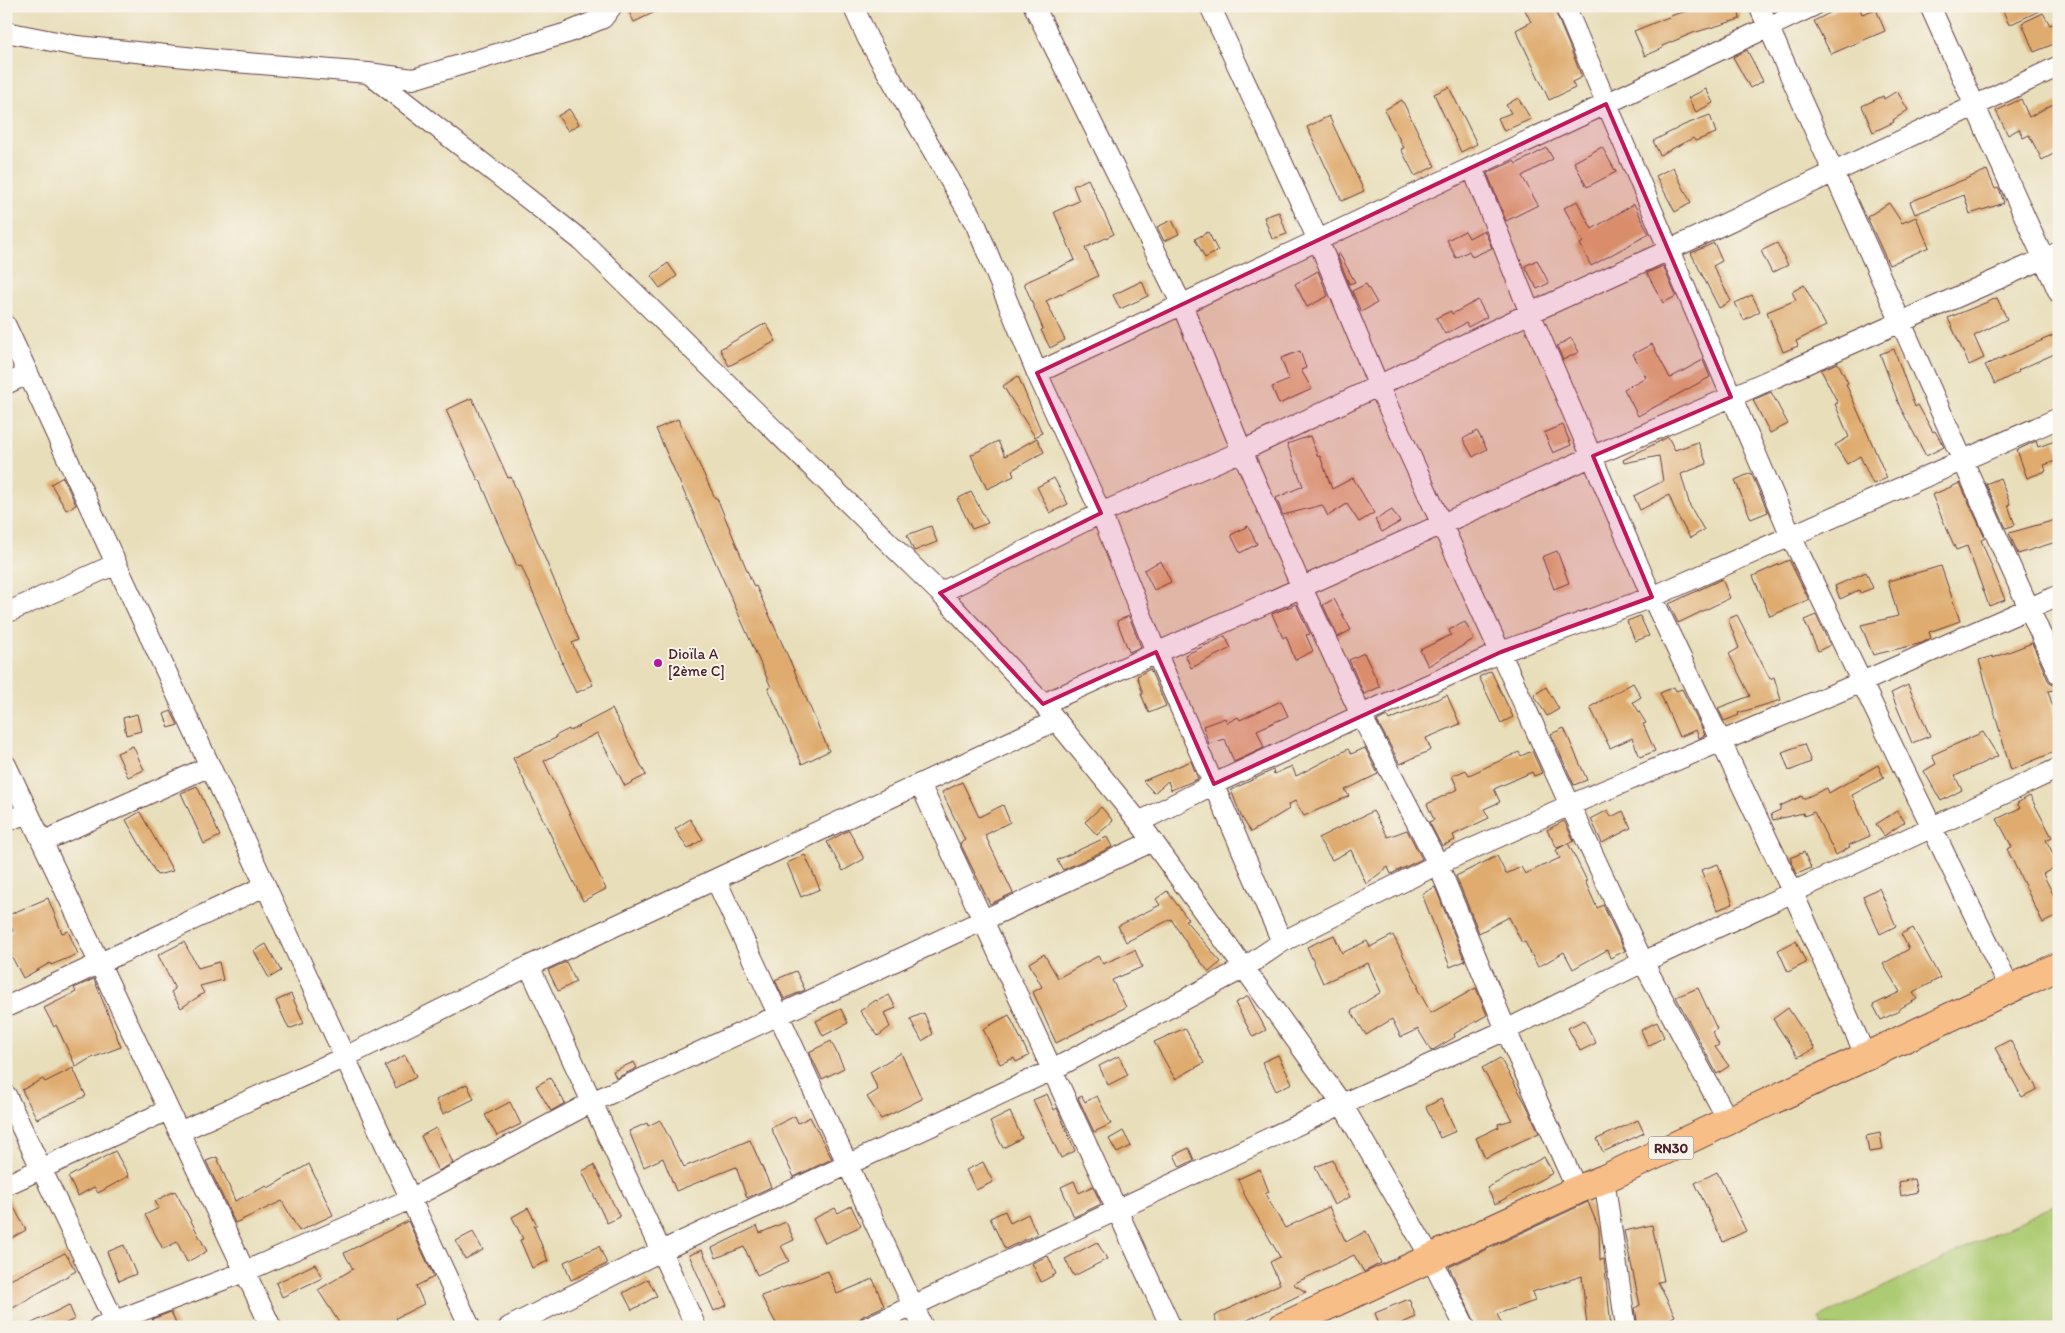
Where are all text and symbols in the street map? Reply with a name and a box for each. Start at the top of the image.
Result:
place label: Dioïla A [2ème C] [668,645,725,680]
marker: Dioïla A [2ème C] [652,657,664,669]
road number: RN30 [1648,1136,1694,1160]

